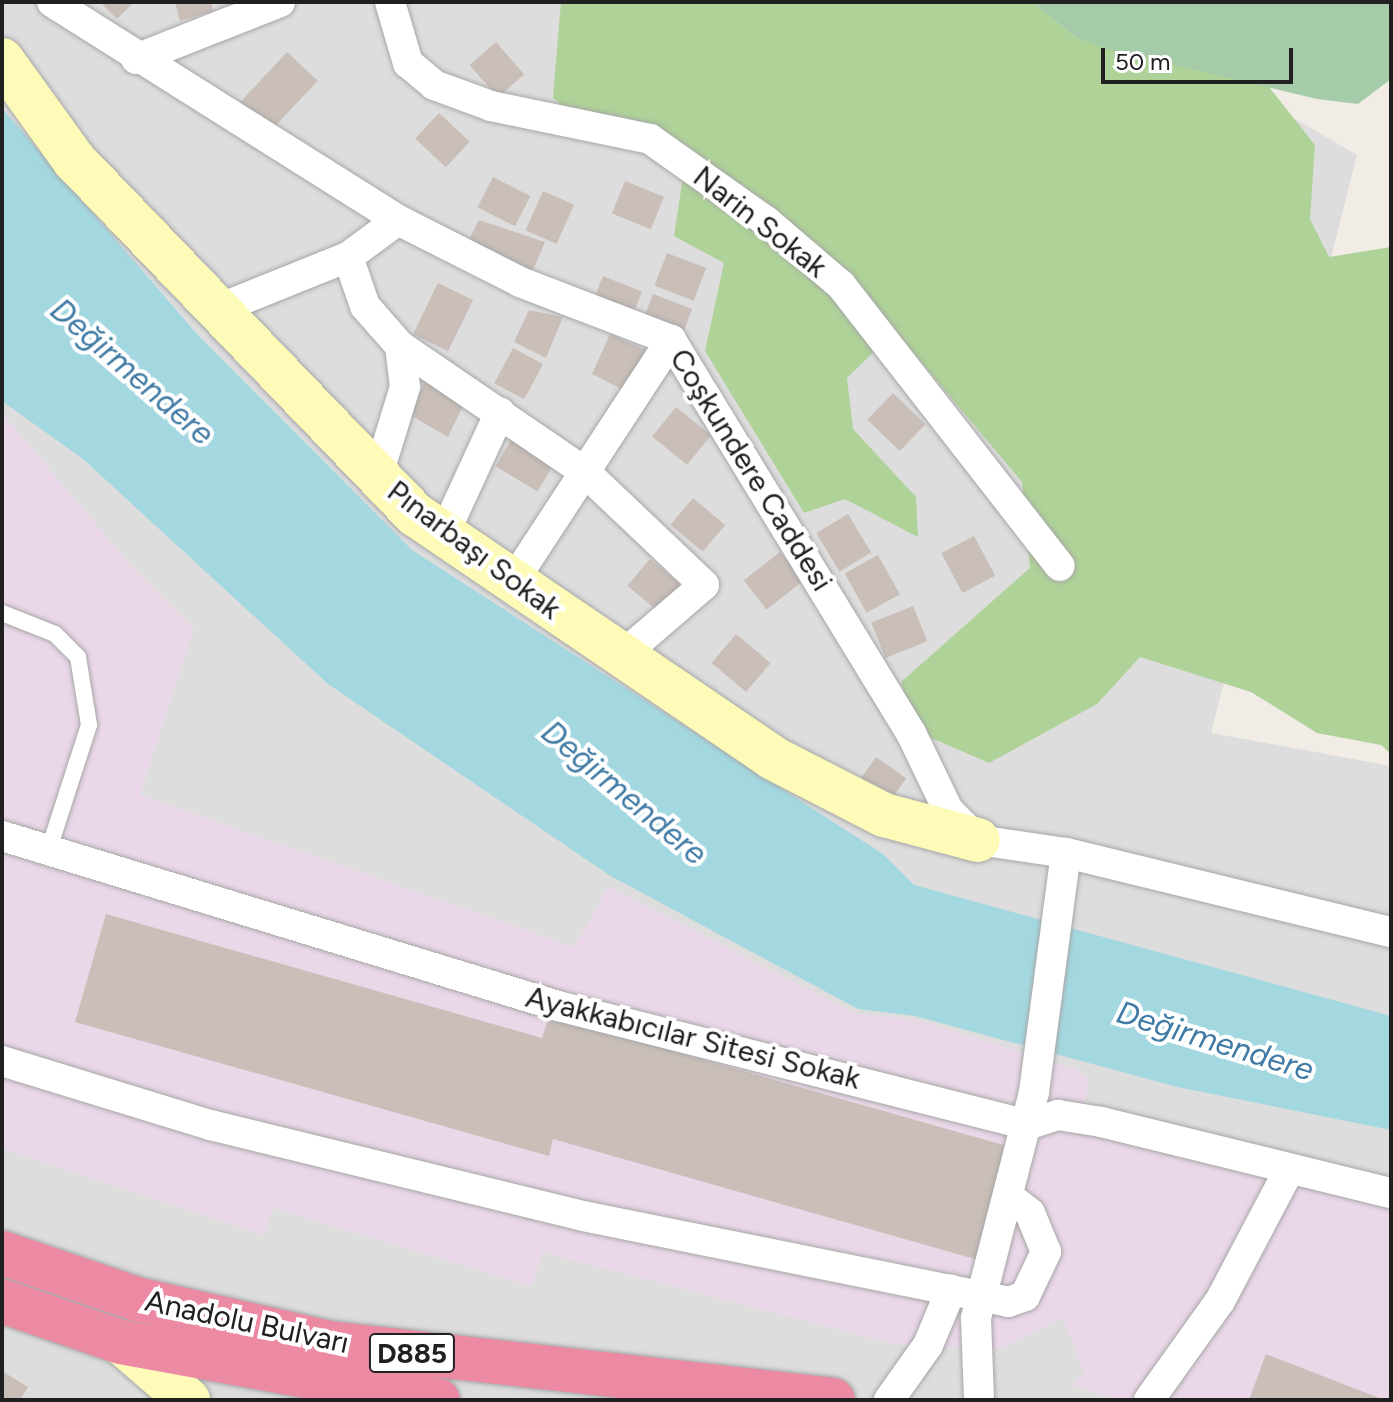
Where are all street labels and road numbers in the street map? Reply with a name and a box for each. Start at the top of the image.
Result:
street label: Narin Sokak [686,159,834,285]
street label: Coşkundere Caddesi [662,342,840,598]
street label: Pınarbaşı Sokak [380,473,568,627]
street label: Ayakkabıcılar Sitesi Sokak [522,979,864,1097]
street label: Anadolu Bulvarı [142,1283,352,1361]
road number: D885 [368,1329,456,1377]

